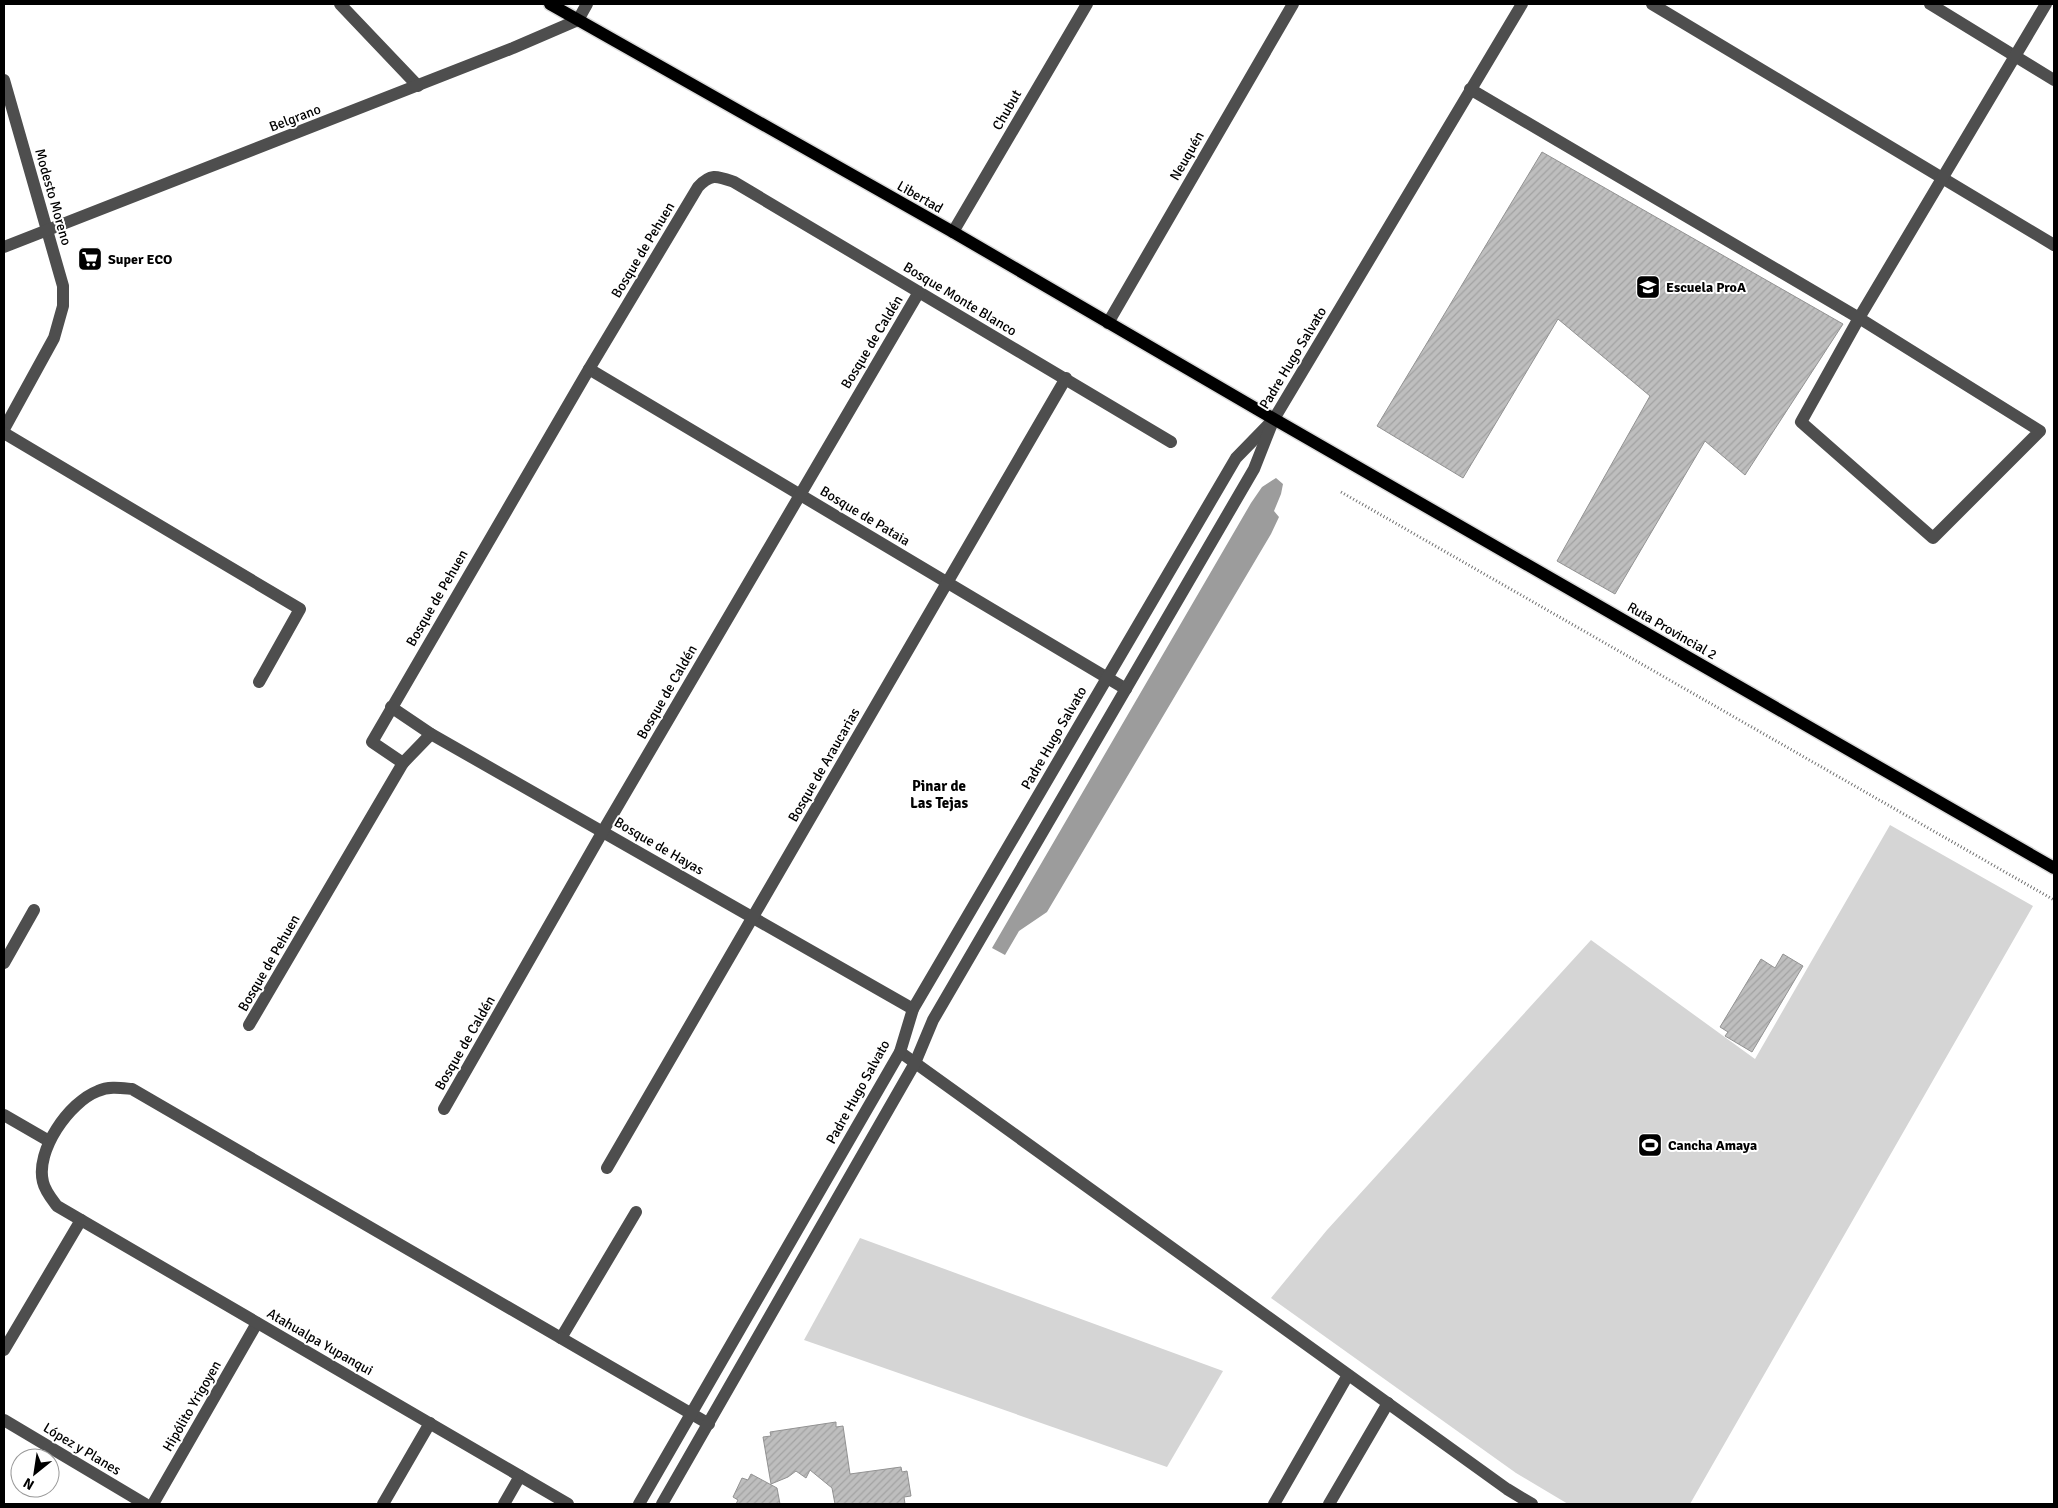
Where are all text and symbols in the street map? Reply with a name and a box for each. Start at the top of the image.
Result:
street label: Chubut [989,87,1025,133]
street label: Belgrano [267,100,323,136]
street label: Neuquén [1166,128,1208,184]
street label: Modesto Moreno [31,147,75,247]
street label: Libertad [894,177,946,217]
street label: Bosque de Pehuen [608,199,678,301]
supermarket icon: Super ECO [77,246,103,272]
place label: Super ECO [108,251,172,268]
street label: Bosque Monte Blanco [900,258,1020,340]
school or university icon: Escuela ProA [1635,274,1661,300]
place label: Escuela ProA [1666,279,1746,296]
street label: Bosque de Caldén [837,292,907,392]
street label: Padre Hugo Salvato [1256,304,1330,412]
street label: Bosque de Pataia [817,482,913,550]
street label: Bosque de Pehuen [402,547,472,649]
street label: Ruta Provincial 2 [1624,598,1720,664]
street label: Bosque de Caldén [633,642,701,742]
street label: Padre Hugo Salvato [1018,683,1090,793]
street label: Bosque de Araucarias [784,705,864,825]
district label: Pinar de Las Tejas [910,777,968,812]
street label: Bosque de Hayas [611,814,707,878]
street label: Bosque de Pehuen [234,912,304,1014]
street label: Bosque de Caldén [431,993,499,1093]
street label: Padre Hugo Salvato [822,1037,894,1147]
sports icon: Cancha Amaya [1637,1132,1663,1158]
place label: Cancha Amaya [1668,1137,1757,1154]
street label: Atahualpa Yupanqui [264,1305,376,1379]
street label: Hipólito Yrigoyen [159,1358,225,1454]
street label: López y Planes [40,1419,124,1479]
north arrow [10,1448,60,1498]
text: N [20,1474,37,1494]

